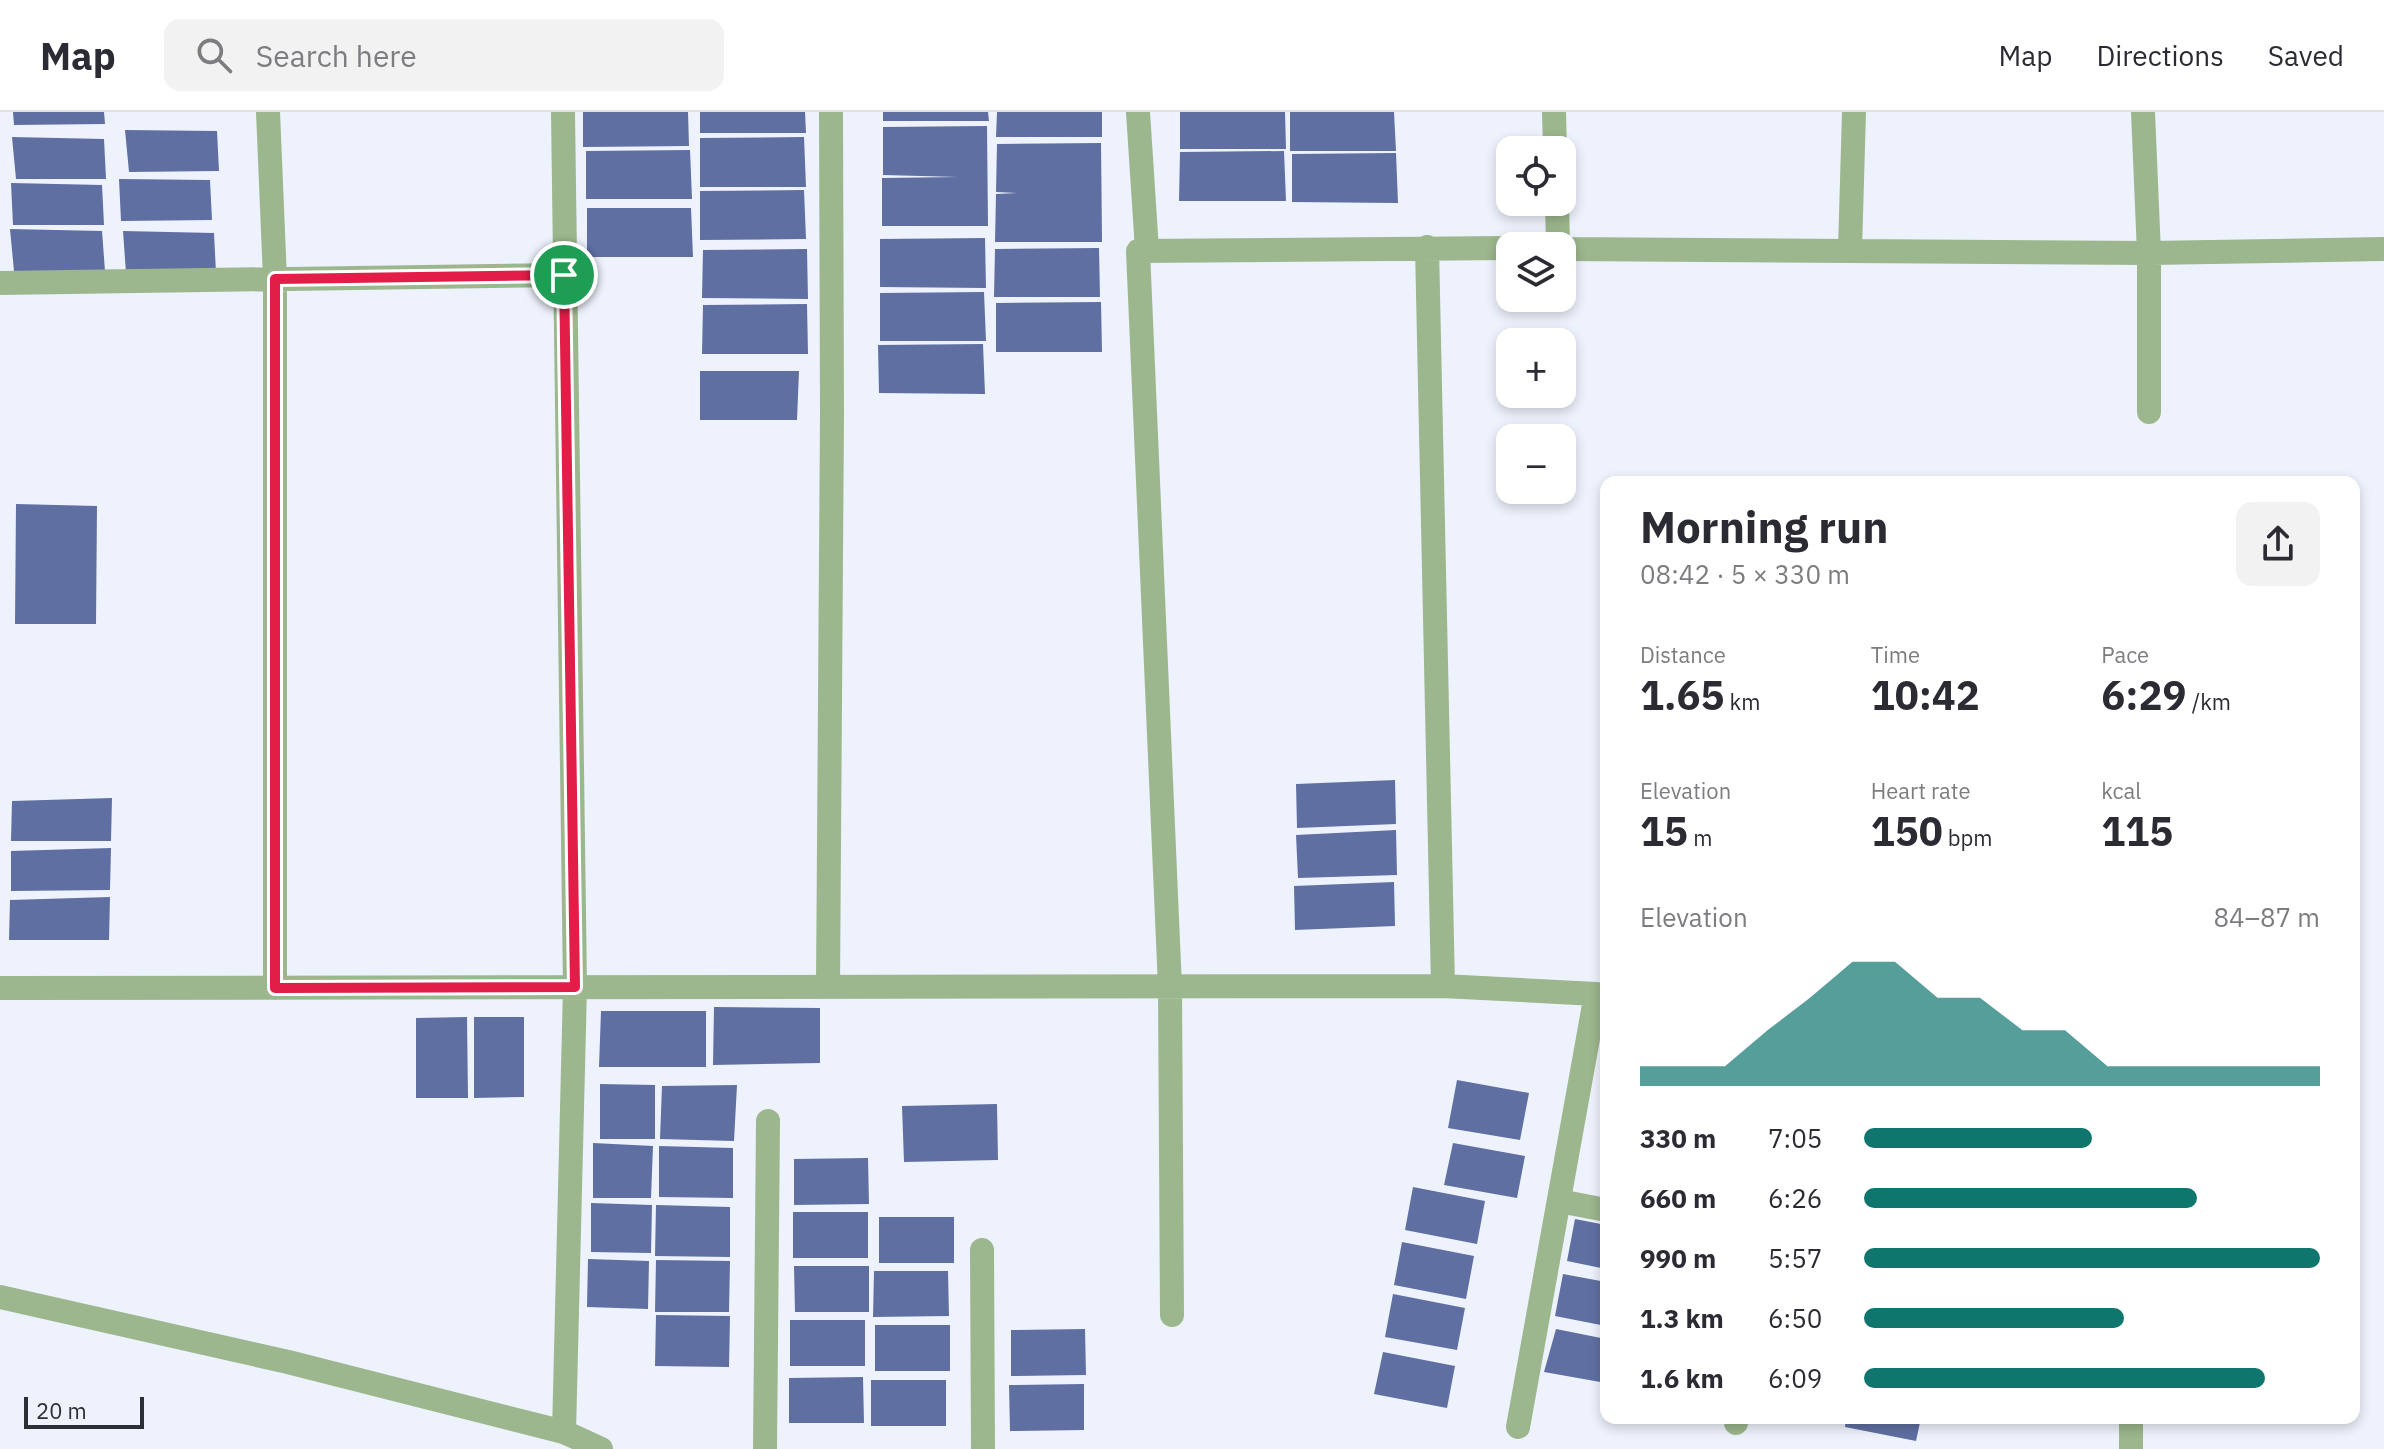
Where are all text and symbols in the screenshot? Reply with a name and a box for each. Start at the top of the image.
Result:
search box [164,19,724,91]
text: Map [40,31,116,80]
icon: search [192,33,236,77]
text: Search here [256,36,417,75]
text: Map [1998,37,2052,74]
text: Directions [2096,37,2224,74]
text: Saved [2268,37,2344,74]
map controls [1496,136,1576,504]
button: locate [1496,136,1576,216]
button: layers [1496,232,1576,312]
pin [530,241,598,309]
icon: arrive [542,253,586,297]
button: + [1496,328,1576,408]
button: − [1496,424,1576,504]
text: Morning run [1640,498,1889,555]
button: share [2236,502,2320,586]
text: 08:42 · 5 × 330 m [1640,557,1850,591]
text: Distance [1640,640,1726,669]
text: Time [1871,640,1920,669]
text: Pace [2101,640,2149,669]
text: 1.65 [1640,669,1724,721]
text: 10:42 [1871,669,1980,721]
text: 6:29 [2101,669,2187,721]
text: km [1724,687,1760,716]
text: /km [2187,687,2231,716]
text: Elevation [1640,776,1731,805]
text: Heart rate [1871,776,1971,805]
text: kcal [2101,776,2141,805]
text: 15 [1640,805,1688,857]
text: 150 [1871,805,1943,857]
text: 115 [2101,805,2173,857]
text: m [1688,823,1712,852]
text: bpm [1943,823,1993,852]
text: Elevation [1640,900,1748,934]
text: 84–87 m [2213,900,2320,934]
text: 330 m [1640,1121,1716,1155]
text: 7:05 [1768,1121,1822,1155]
text: 660 m [1640,1181,1716,1215]
text: 6:26 [1768,1181,1822,1215]
text: 990 m [1640,1241,1716,1275]
text: 5:57 [1768,1241,1822,1275]
text: 1.3 km [1640,1301,1724,1335]
text: 6:50 [1768,1301,1822,1335]
text: 1.6 km [1640,1361,1724,1395]
text: 6:09 [1768,1361,1822,1395]
scale bar [24,1393,144,1429]
text: 20 m [36,1396,87,1425]

